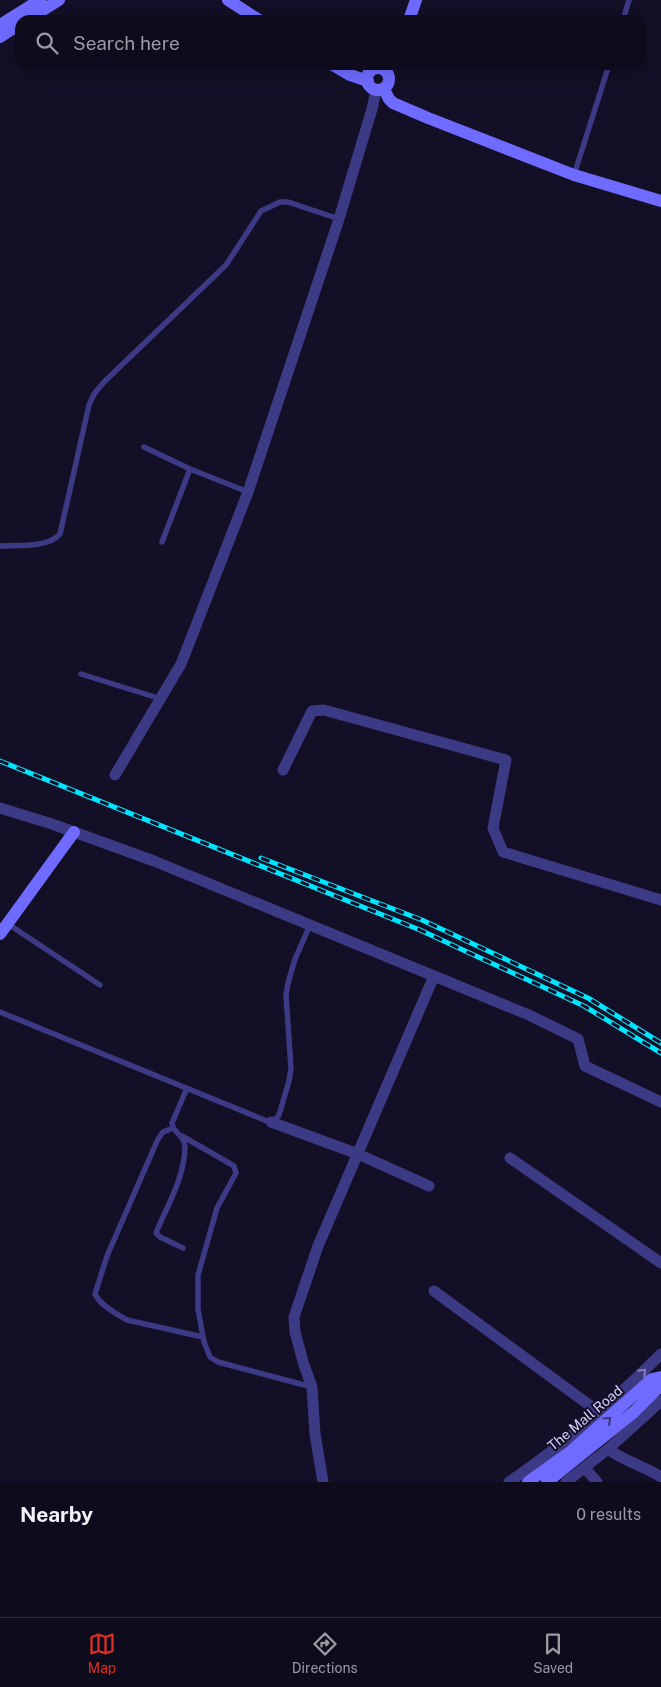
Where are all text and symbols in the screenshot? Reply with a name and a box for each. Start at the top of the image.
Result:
search box [15,15,646,70]
icon: search [33,29,61,57]
text: Search here [73,32,180,54]
one-way arrow [638,1368,647,1377]
street label: The Mall Road [544,1382,626,1454]
one-way arrow [602,1417,611,1426]
text: Nearby [20,1502,93,1527]
text: 0 results [576,1505,641,1524]
tab: Map [88,1630,116,1676]
tab: Directions [292,1630,358,1676]
tab: Saved [533,1630,573,1676]

